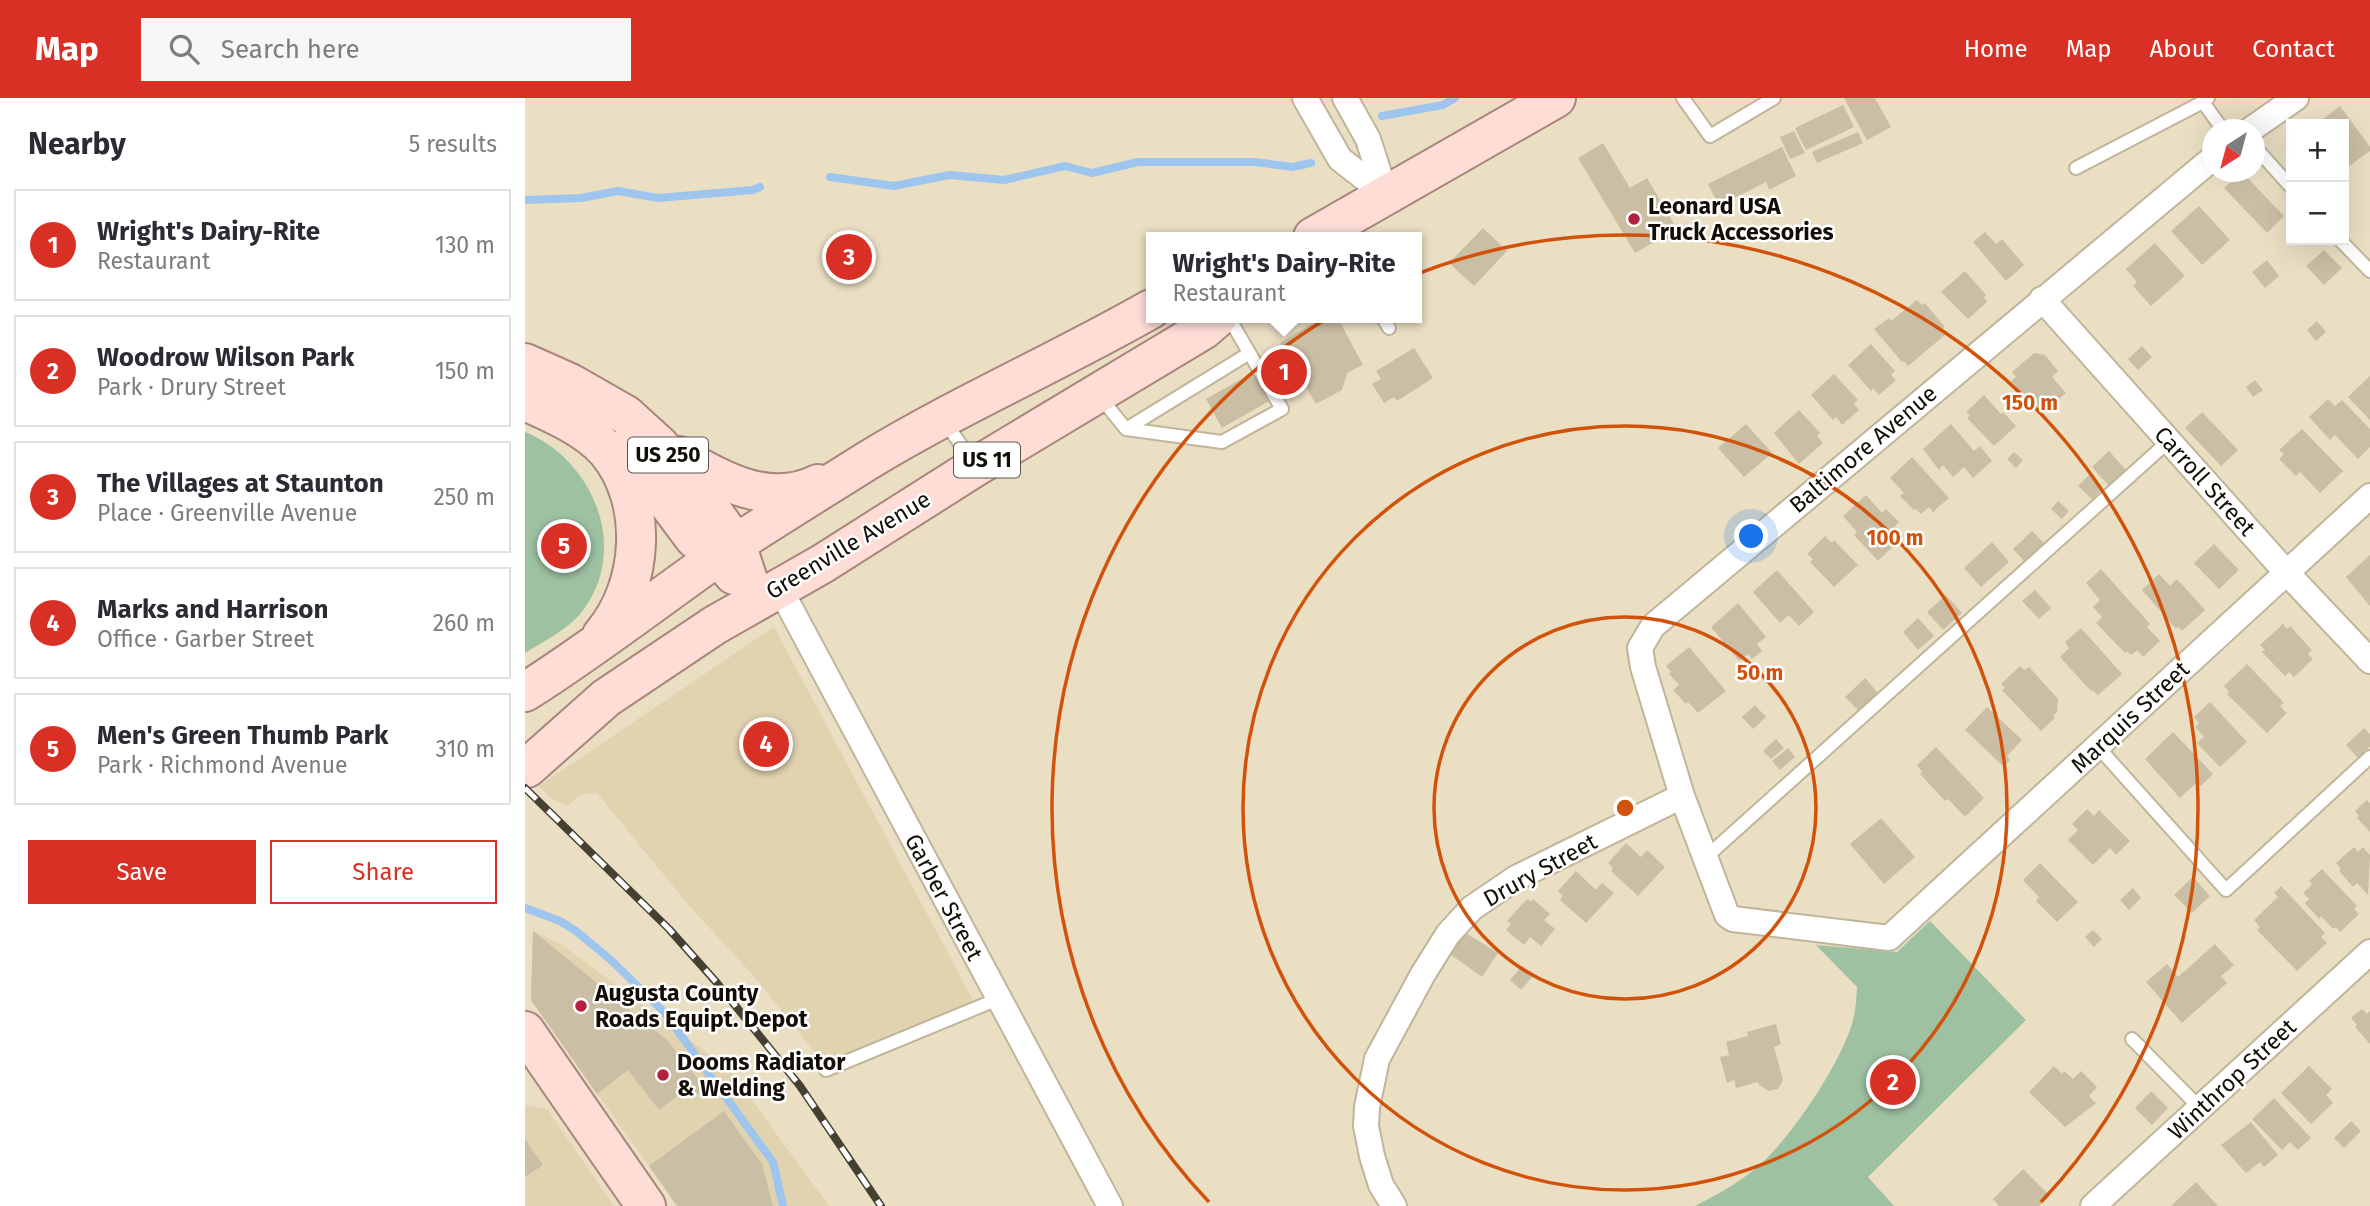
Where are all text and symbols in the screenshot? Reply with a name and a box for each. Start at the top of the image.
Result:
search box [141,18,631,81]
text: Map [35,29,99,69]
icon: search [165,30,203,68]
text: Search here [221,34,360,65]
text: Home [1964,35,2028,63]
text: Map [2066,35,2112,63]
text: About [2150,35,2214,63]
text: Contact [2252,35,2335,63]
north arrow [2202,119,2265,182]
map controls [2286,119,2349,245]
button: + [2286,119,2349,182]
text: Nearby [28,126,126,162]
text: 5 results [409,130,497,158]
button: − [2286,182,2349,245]
place label: Leonard USA Truck Accessories [1648,192,1834,246]
marker: Leonard USA Truck Accessories [1626,211,1642,227]
text: Wright's Dairy-Rite [97,216,320,247]
text: 1 [48,231,58,259]
text: 130 m [435,231,495,259]
pin: 3 [826,231,872,283]
popup [1146,232,1422,323]
text: Restaurant [97,247,210,275]
text: Wright's Dairy-Rite [1172,248,1396,279]
text: Restaurant [1172,279,1286,307]
text: Woodrow Wilson Park [97,342,354,373]
pin: 1 [1261,346,1307,398]
text: 2 [47,357,59,385]
text: 150 m [435,357,495,385]
text: Park · Drury Street [97,373,286,401]
street label: Baltimore Avenue [1783,379,1943,519]
text: 150 m [2002,390,2058,416]
street label: Carroll Street [2149,420,2262,542]
road number: US 250 [628,438,708,472]
road number: US 11 [954,442,1020,478]
text: The Villages at Staunton [97,468,384,499]
text: 3 [47,483,59,511]
text: 250 m [433,483,495,511]
street label: Greenville Avenue [761,485,935,605]
text: Place · Greenville Avenue [97,499,357,527]
your location [1734,519,1768,553]
pin: 5 [541,520,587,572]
text: 100 m [1866,525,1924,551]
text: Marks and Harrison [97,594,329,625]
text: 4 [47,609,60,637]
text: 260 m [433,609,495,637]
text: Office · Garber Street [97,625,314,653]
street label: Marquis Street [2065,655,2195,779]
text: 50 m [1737,660,1783,686]
pin: 4 [743,718,789,770]
text: Men's Green Thumb Park [97,720,388,751]
text: 5 [47,735,59,763]
text: 310 m [435,735,495,763]
text: Park · Richmond Avenue [97,751,348,779]
centre of rings [1613,796,1637,820]
street label: Drury Street [1478,827,1602,913]
street label: Garber Street [899,829,989,966]
button: Save [28,840,256,904]
button: Share [270,840,497,904]
place label: Augusta County Roads Equipt. Depot [594,979,809,1033]
marker: Augusta County Roads Equipt. Depot [573,998,589,1014]
street label: Winthrop Street [2162,1012,2302,1145]
place label: Dooms Radiator & Welding [677,1048,846,1102]
pin: 2 [1870,1056,1916,1108]
marker: Dooms Radiator & Welding [655,1067,671,1083]

